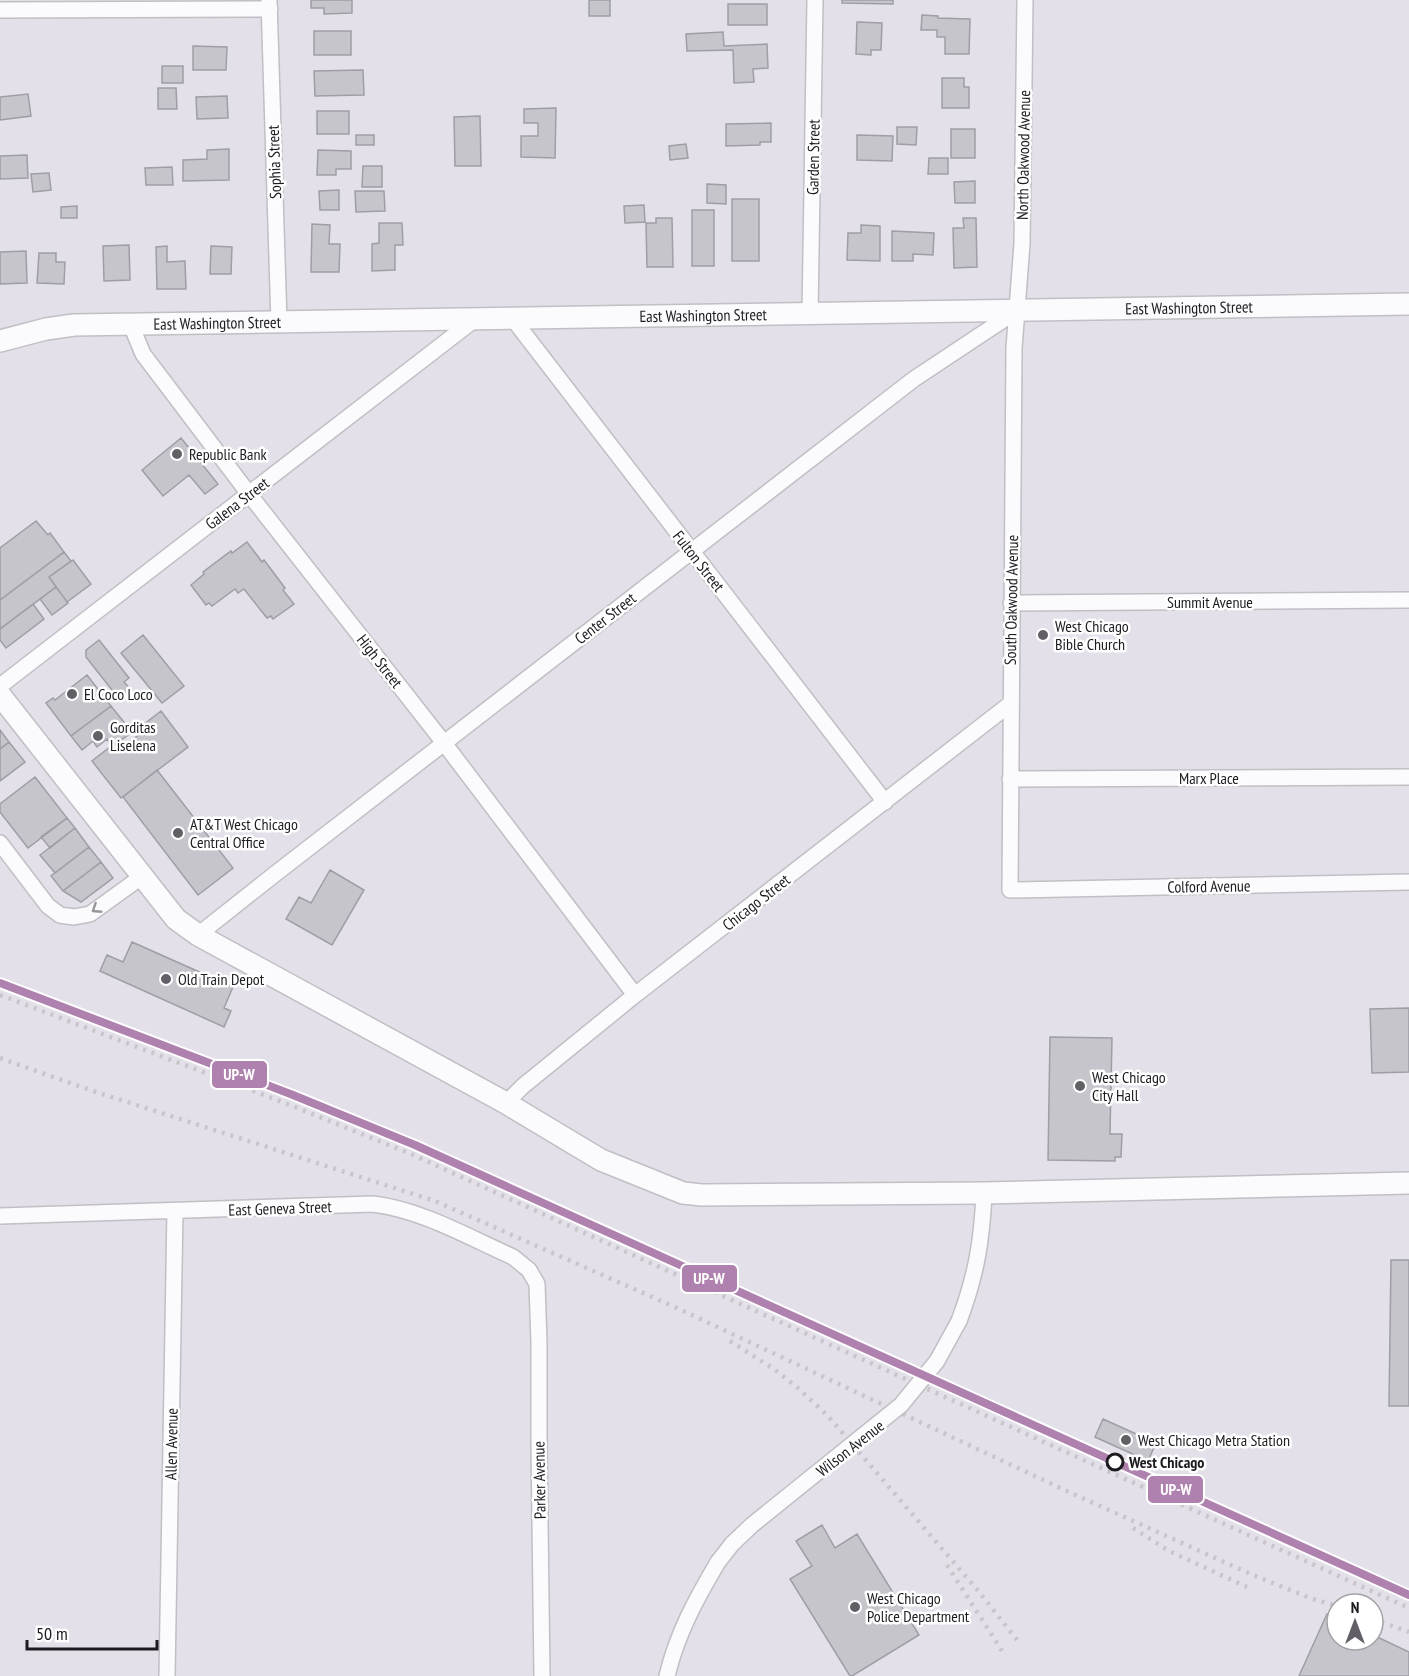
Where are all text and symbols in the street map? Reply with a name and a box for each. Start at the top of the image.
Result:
street label: North Oakwood Avenue [1012,90,1034,220]
street label: Garden Street [802,118,824,195]
street label: Sophia Street [263,124,285,199]
street label: East Washington Street [1125,296,1254,318]
street label: East Washington Street [639,304,768,326]
street label: East Washington Street [153,312,282,334]
place label: Republic Bank [189,444,267,464]
marker: Republic Bank [170,447,184,461]
street label: Galena Street [201,472,273,533]
street label: Fulton Street [669,526,729,596]
street label: South Oakwood Avenue [1000,535,1022,665]
street label: Center Street [570,588,640,648]
street label: Summit Avenue [1167,592,1253,612]
place label: West Chicago Bible Church [1055,616,1129,654]
marker: West Chicago Bible Church [1036,628,1050,642]
street label: High Street [353,630,407,692]
place label: El Coco Loco [84,684,153,704]
marker: El Coco Loco [65,687,79,701]
place label: Gorditas Liselena [110,717,156,755]
marker: Gorditas Liselena [91,729,105,743]
street label: Marx Place [1179,768,1239,788]
place label: AT&T West Chicago Central Office [190,814,298,852]
marker: AT&T West Chicago Central Office [171,826,185,840]
street label: Chicago Street [718,869,794,935]
street label: Colford Avenue [1167,875,1251,897]
one-way arrow [91,901,102,912]
place label: Old Train Depot [178,969,265,989]
marker: Old Train Depot [159,972,173,986]
line badge: UP-W [211,1060,268,1089]
text: UP-W [223,1064,255,1084]
place label: West Chicago City Hall [1092,1067,1166,1105]
marker: West Chicago City Hall [1073,1079,1087,1093]
street label: East Geneva Street [228,1196,333,1220]
line badge: UP-W [681,1264,738,1293]
text: UP-W [693,1268,725,1288]
street label: Allen Avenue [160,1408,182,1480]
street label: Wilson Avenue [812,1415,888,1481]
place label: West Chicago Metra Station [1138,1430,1290,1450]
marker: West Chicago Metra Station [1119,1433,1133,1447]
street label: Parker Avenue [528,1441,550,1519]
place label: West Chicago [1128,1452,1204,1472]
marker: West Chicago [1106,1453,1124,1471]
line badge: UP-W [1147,1475,1204,1504]
text: UP-W [1160,1479,1192,1499]
place label: West Chicago Police Department [867,1588,970,1626]
north arrow [1325,1592,1385,1652]
text: N [1351,1597,1359,1617]
marker: West Chicago Police Department [848,1600,862,1614]
scale bar [27,1613,158,1651]
text: 50 m [36,1622,68,1645]

